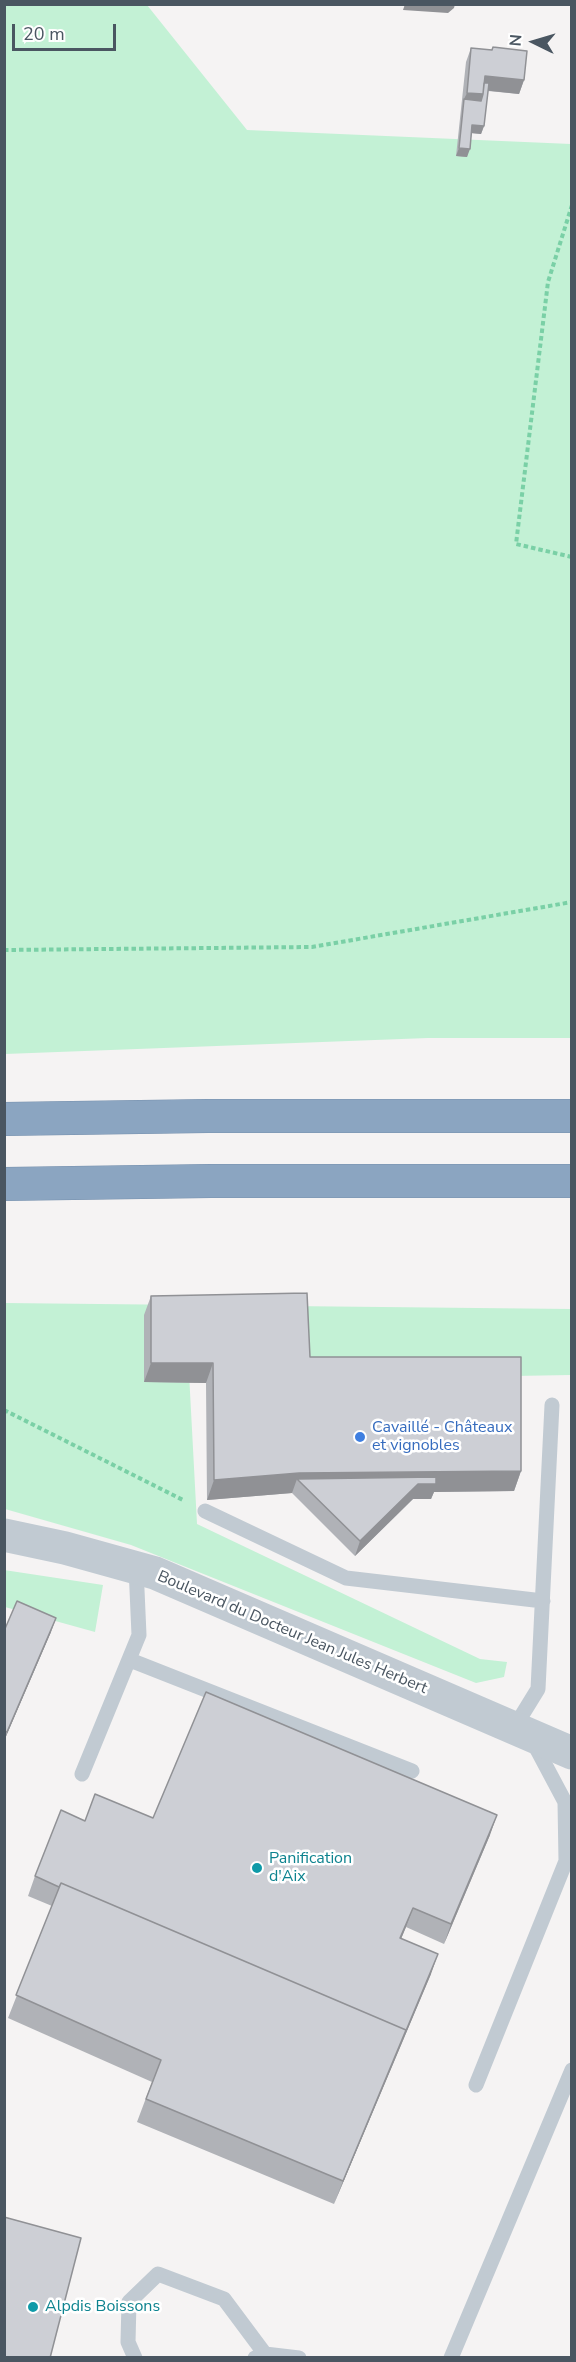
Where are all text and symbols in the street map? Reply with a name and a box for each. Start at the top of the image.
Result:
scale bar [15,12,118,50]
north arrow [504,12,564,72]
text: 20 m [23,22,65,46]
text: N [505,34,528,47]
place label: Cavaillé - Châteaux et vignobles [372,1418,512,1456]
marker: Cavaillé - Châteaux et vignobles [353,1430,367,1444]
street label: Boulevard du Docteur Jean Jules Herbert [154,1567,430,1699]
place label: Panification d'Aix [269,1849,352,1887]
marker: Panification d'Aix [250,1861,264,1875]
place label: Alpdis Boissons [45,2297,160,2317]
marker: Alpdis Boissons [26,2300,40,2314]

